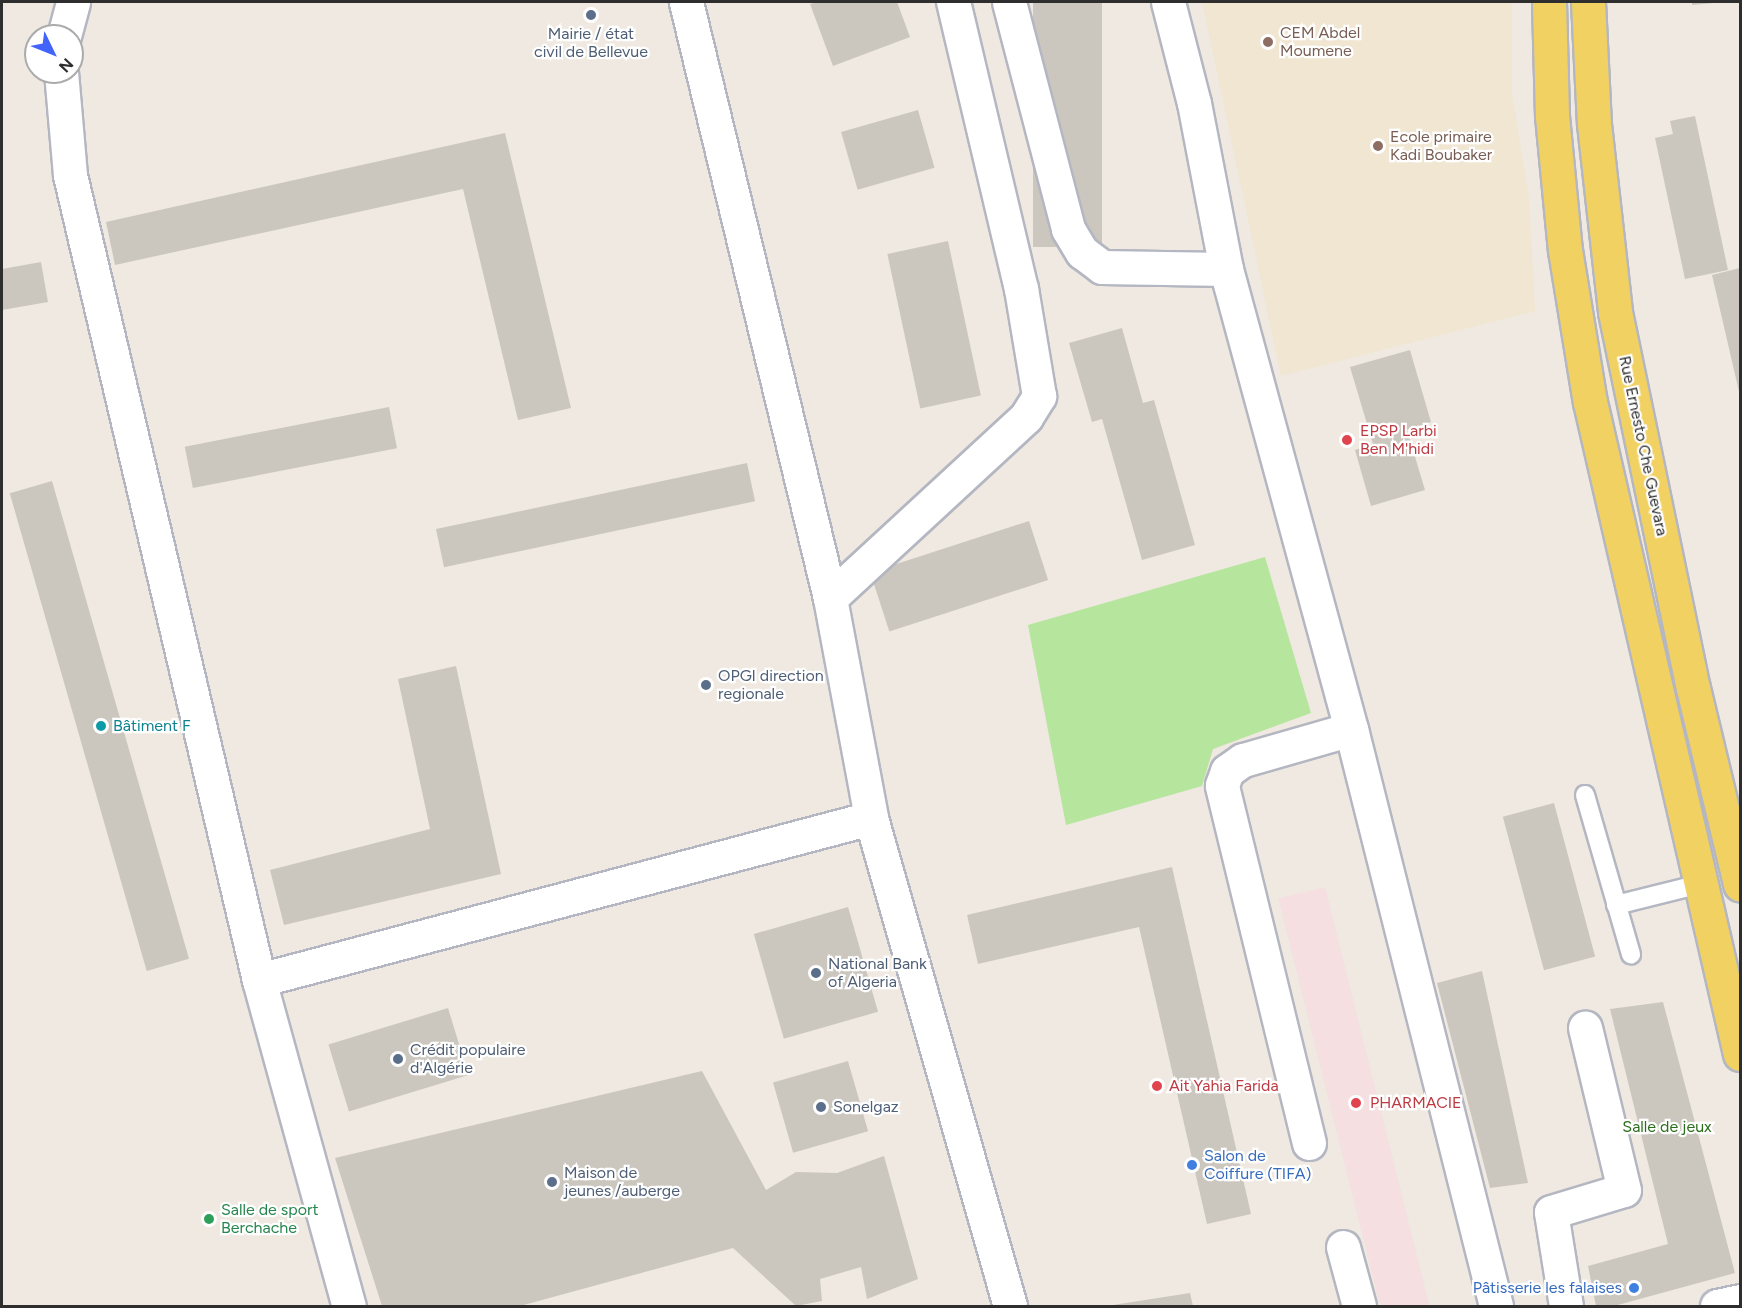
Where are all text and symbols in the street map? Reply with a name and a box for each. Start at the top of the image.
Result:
marker: Mairie / état civil de Bellevue [584,8,598,22]
place label: CEM Abdel Moumene [1280,23,1360,61]
north arrow [24,24,84,84]
place label: Mairie / état civil de Bellevue [534,24,648,62]
marker: CEM Abdel Moumene [1261,35,1275,49]
text: N [55,54,77,76]
place label: Ecole primaire Kadi Boubaker [1390,127,1492,165]
marker: Ecole primaire Kadi Boubaker [1371,139,1385,153]
street label: Rue Ernesto Che Guevara [1615,354,1671,538]
place label: EPSP Larbi Ben M'hidi [1360,421,1437,459]
marker: EPSP Larbi Ben M'hidi [1338,431,1356,449]
place label: OPGI direction regionale [718,666,824,704]
marker: OPGI direction regionale [699,678,713,692]
place label: Bâtiment F [113,716,191,736]
marker: Bâtiment F [94,719,108,733]
place label: National Bank of Algeria [828,954,927,992]
marker: National Bank of Algeria [809,966,823,980]
place label: Crédit populaire d'Algérie [410,1040,525,1078]
marker: Crédit populaire d'Algérie [391,1052,405,1066]
place label: Ait Yahia Farida [1169,1076,1279,1096]
marker: Ait Yahia Farida [1150,1079,1164,1093]
place label: PHARMACIE [1370,1093,1461,1113]
marker: PHARMACIE [1347,1094,1365,1112]
place label: Sonelgaz [833,1097,899,1117]
marker: Sonelgaz [814,1100,828,1114]
park label: Salle de jeux [1622,1117,1712,1137]
place label: Salon de Coiffure (TIFA) [1204,1146,1311,1184]
marker: Salon de Coiffure (TIFA) [1185,1158,1199,1172]
place label: Maison de jeunes /auberge [564,1163,680,1201]
marker: Maison de jeunes /auberge [545,1175,559,1189]
place label: Salle de sport Berchache [221,1200,318,1238]
marker: Salle de sport Berchache [202,1212,216,1226]
place label: Pâtisserie les falaises [1473,1278,1622,1298]
marker: Pâtisserie les falaises [1627,1281,1641,1295]

